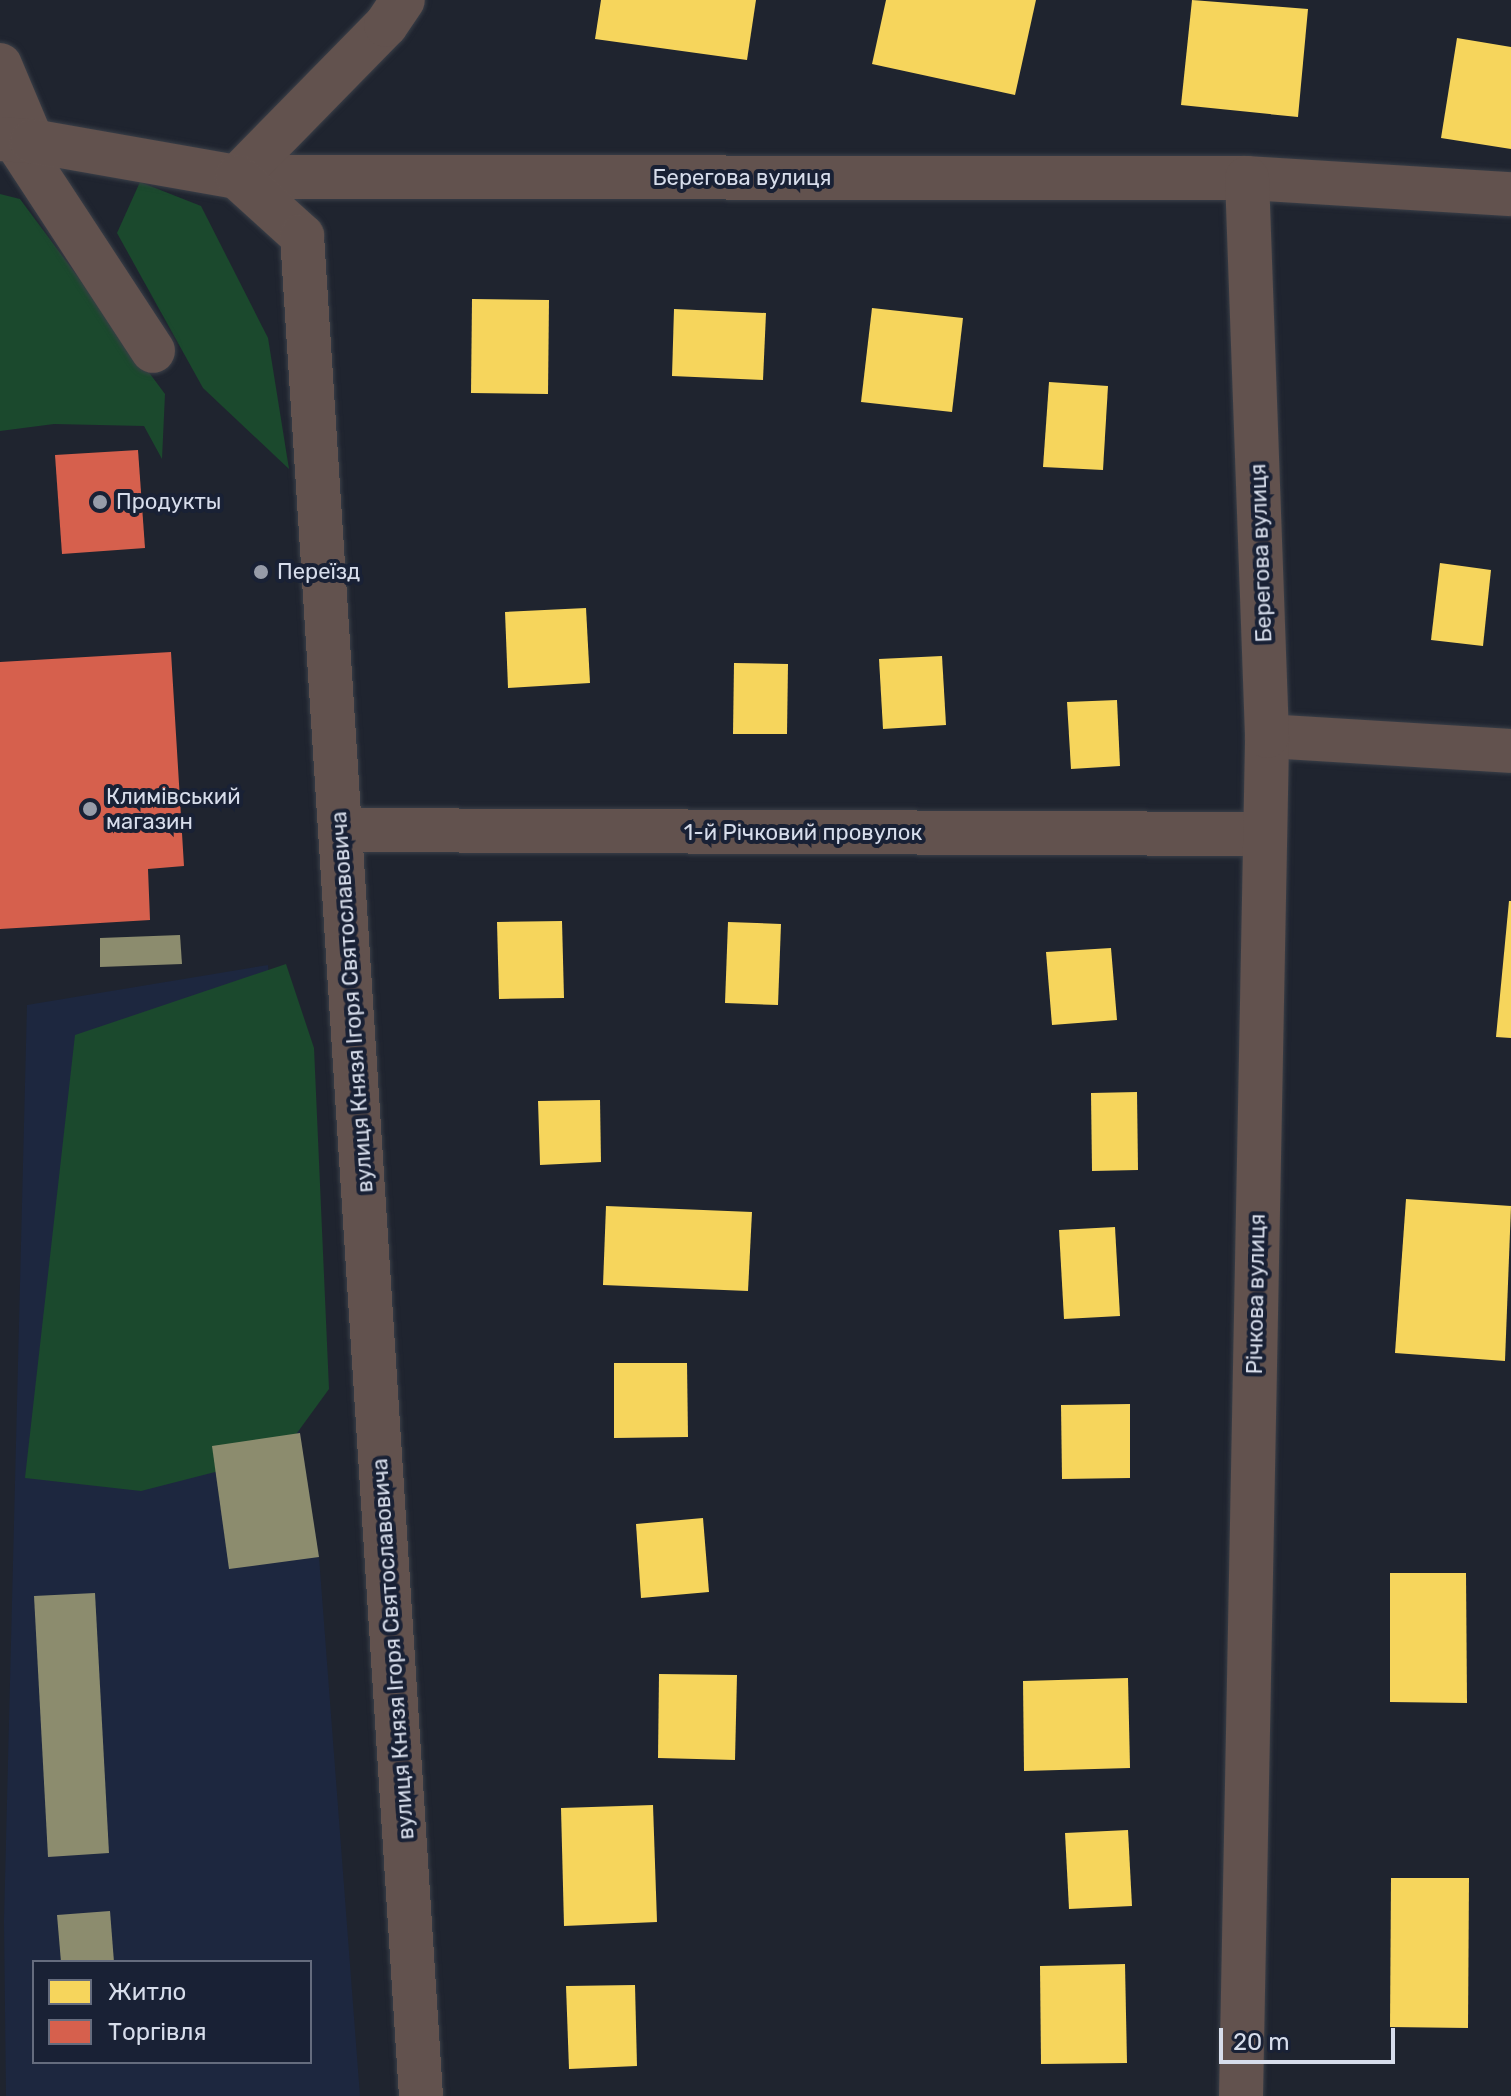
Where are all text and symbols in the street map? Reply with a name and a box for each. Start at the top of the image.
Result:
street label: Берегова вулиця [652,165,832,191]
street label: Берегова вулиця [1245,463,1277,643]
place label: Продукты [116,489,221,515]
marker: Продукты [91,493,109,511]
place label: Переїзд [277,559,360,585]
marker: Переїзд [252,563,270,581]
place label: Климівський магазин [106,783,241,834]
marker: Климівський магазин [81,800,99,818]
street label: вулиця Князя Ігоря Святославовича [326,810,378,1194]
street label: 1-й Річковий провулок [684,820,922,846]
street label: Річкова вулиця [1241,1213,1271,1375]
street label: вулиця Князя Ігоря Святославовича [367,1457,419,1841]
legend [32,1960,312,2064]
text: Житло [108,1978,186,2006]
scale bar [1223,2012,1399,2062]
text: Торгівля [108,2018,207,2046]
text: 20 m [1233,2028,1290,2056]

